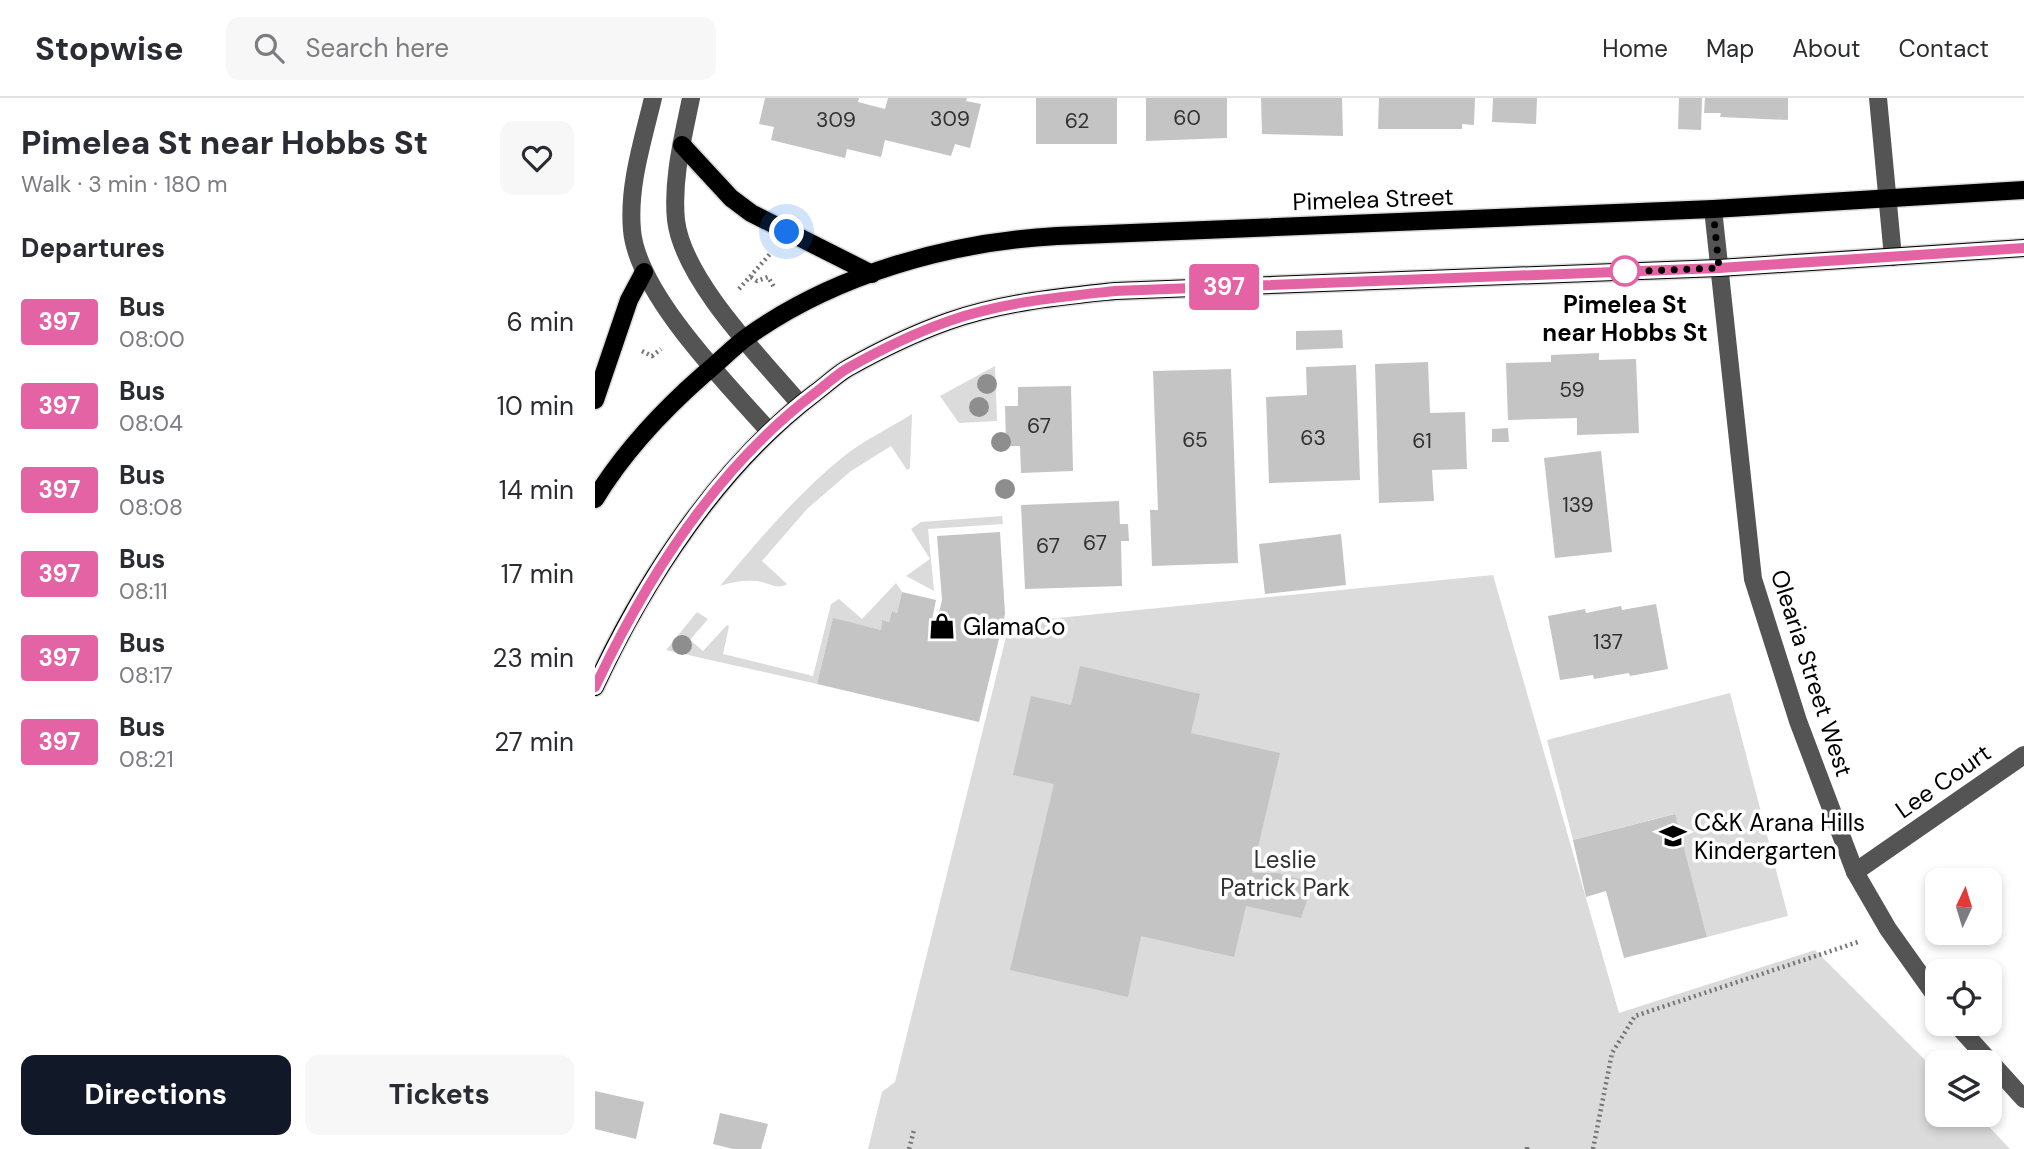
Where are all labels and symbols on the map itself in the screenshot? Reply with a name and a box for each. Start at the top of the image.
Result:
house number: 60 [1173,104,1201,132]
house number: 309 [930,105,970,133]
house number: 309 [816,106,856,134]
house number: 62 [1065,107,1089,135]
street label: Pimelea Street [1292,181,1454,217]
your location [769,214,804,249]
marker: Pimelea St near Hobbs St [1610,256,1640,286]
line badge: 397 [1184,264,1264,310]
place label: Pimelea St near Hobbs St [1542,289,1708,348]
house number: 59 [1559,376,1585,404]
house number: 67 [1027,412,1051,440]
house number: 63 [1300,424,1326,452]
house number: 65 [1182,426,1208,454]
house number: 61 [1412,427,1432,455]
house number: 139 [1562,491,1594,519]
house number: 67 [1083,529,1107,557]
house number: 67 [1036,532,1060,560]
street label: Olearia Street West [1764,566,1860,780]
shop icon: GlamaCo [927,611,957,641]
place label: GlamaCo [963,611,1065,642]
house number: 137 [1593,628,1623,656]
street label: Lee Court [1889,737,1997,825]
place label: C&K Arana Hills Kindergarten [1694,807,1865,866]
school or university icon: C&K Arana Hills Kindergarten [1658,821,1688,851]
park label: Leslie Patrick Park [1220,844,1350,903]
north arrow [1925,868,2002,945]

